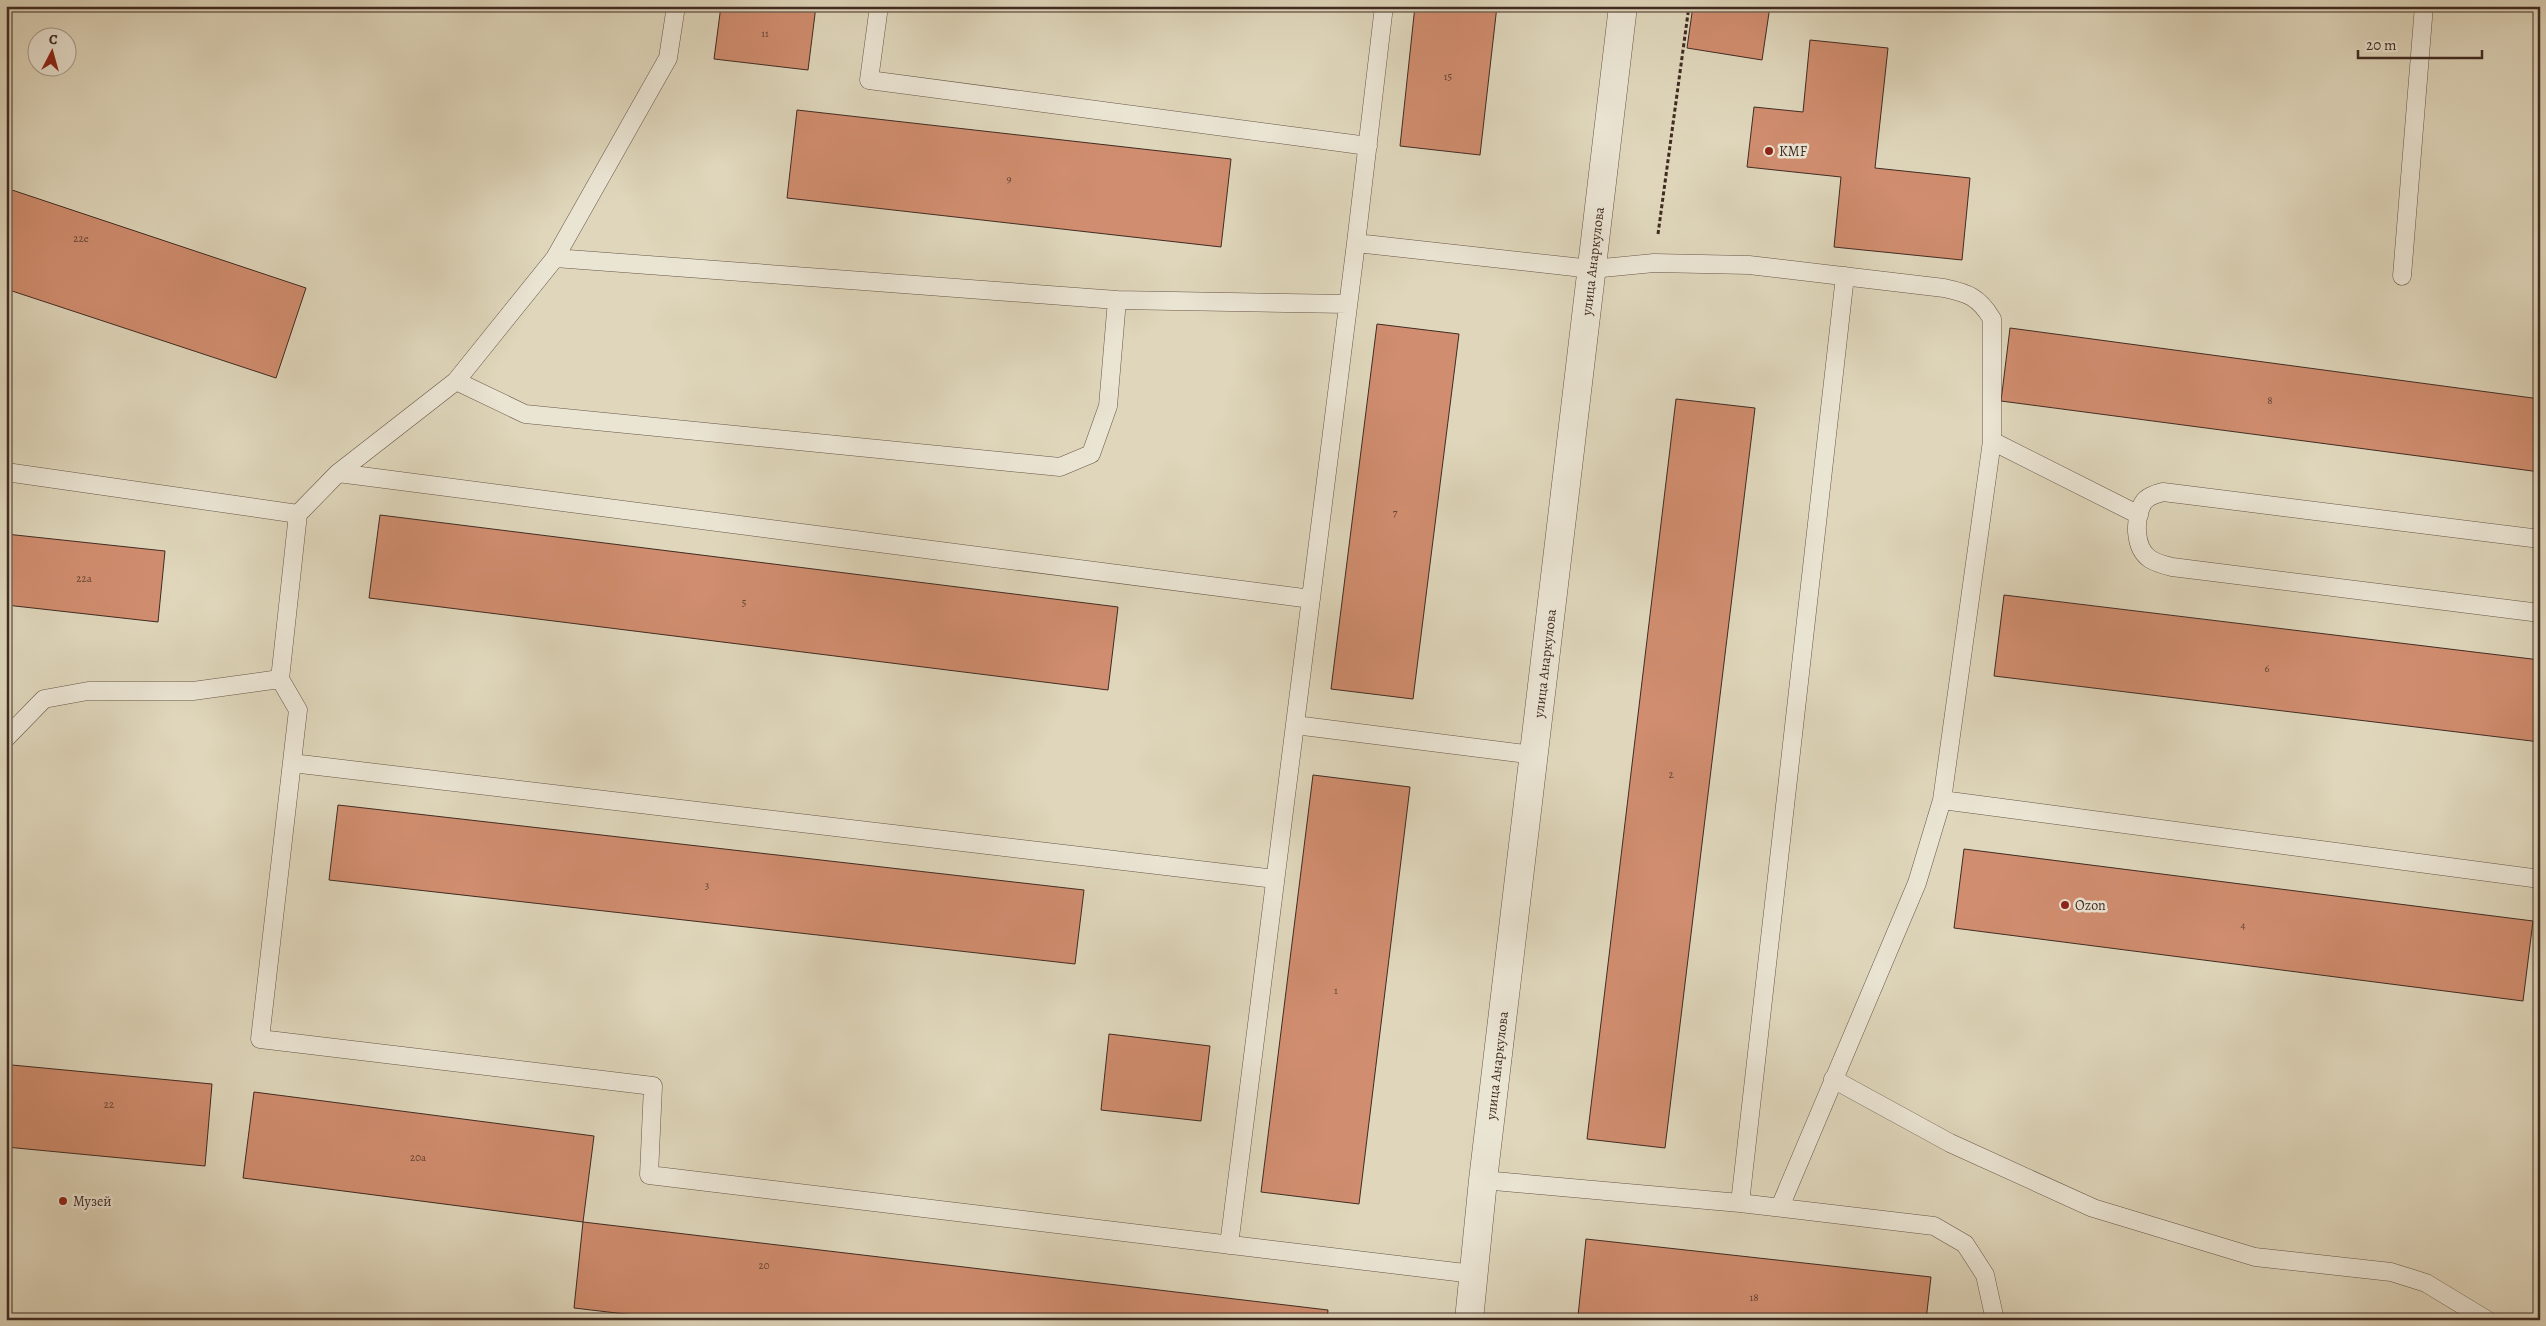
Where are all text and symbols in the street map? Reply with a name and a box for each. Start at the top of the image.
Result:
house number: 11 [761,26,769,41]
north arrow [28,28,78,78]
scale bar [2358,28,2482,60]
text: С [48,30,59,50]
text: 20 m [2366,35,2397,55]
house number: 15 [1444,69,1453,84]
place label: KMF [1779,142,1807,161]
marker: KMF [1763,145,1775,157]
house number: 9 [1006,171,1012,186]
street label: улица Анаркулова [1577,205,1609,318]
house number: 22е [73,231,89,246]
house number: 8 [2267,393,2273,408]
house number: 7 [1393,505,1398,520]
house number: 22а [76,571,93,586]
house number: 5 [742,595,747,610]
street label: улица Анаркулова [1529,608,1561,720]
house number: 6 [2264,661,2270,676]
house number: 2 [1668,767,1674,782]
house number: 3 [705,878,709,893]
place label: Ozon [2075,896,2106,915]
marker: Ozon [2059,899,2071,911]
house number: 4 [2241,918,2246,933]
house number: 1 [1334,983,1338,998]
street label: улица Анаркулова [1481,1010,1513,1122]
house number: 22 [104,1097,114,1112]
house number: 20а [410,1150,427,1165]
place label: Музей [73,1192,112,1211]
marker: Музей [57,1195,69,1207]
house number: 20 [758,1258,770,1273]
house number: 18 [1749,1290,1759,1305]

